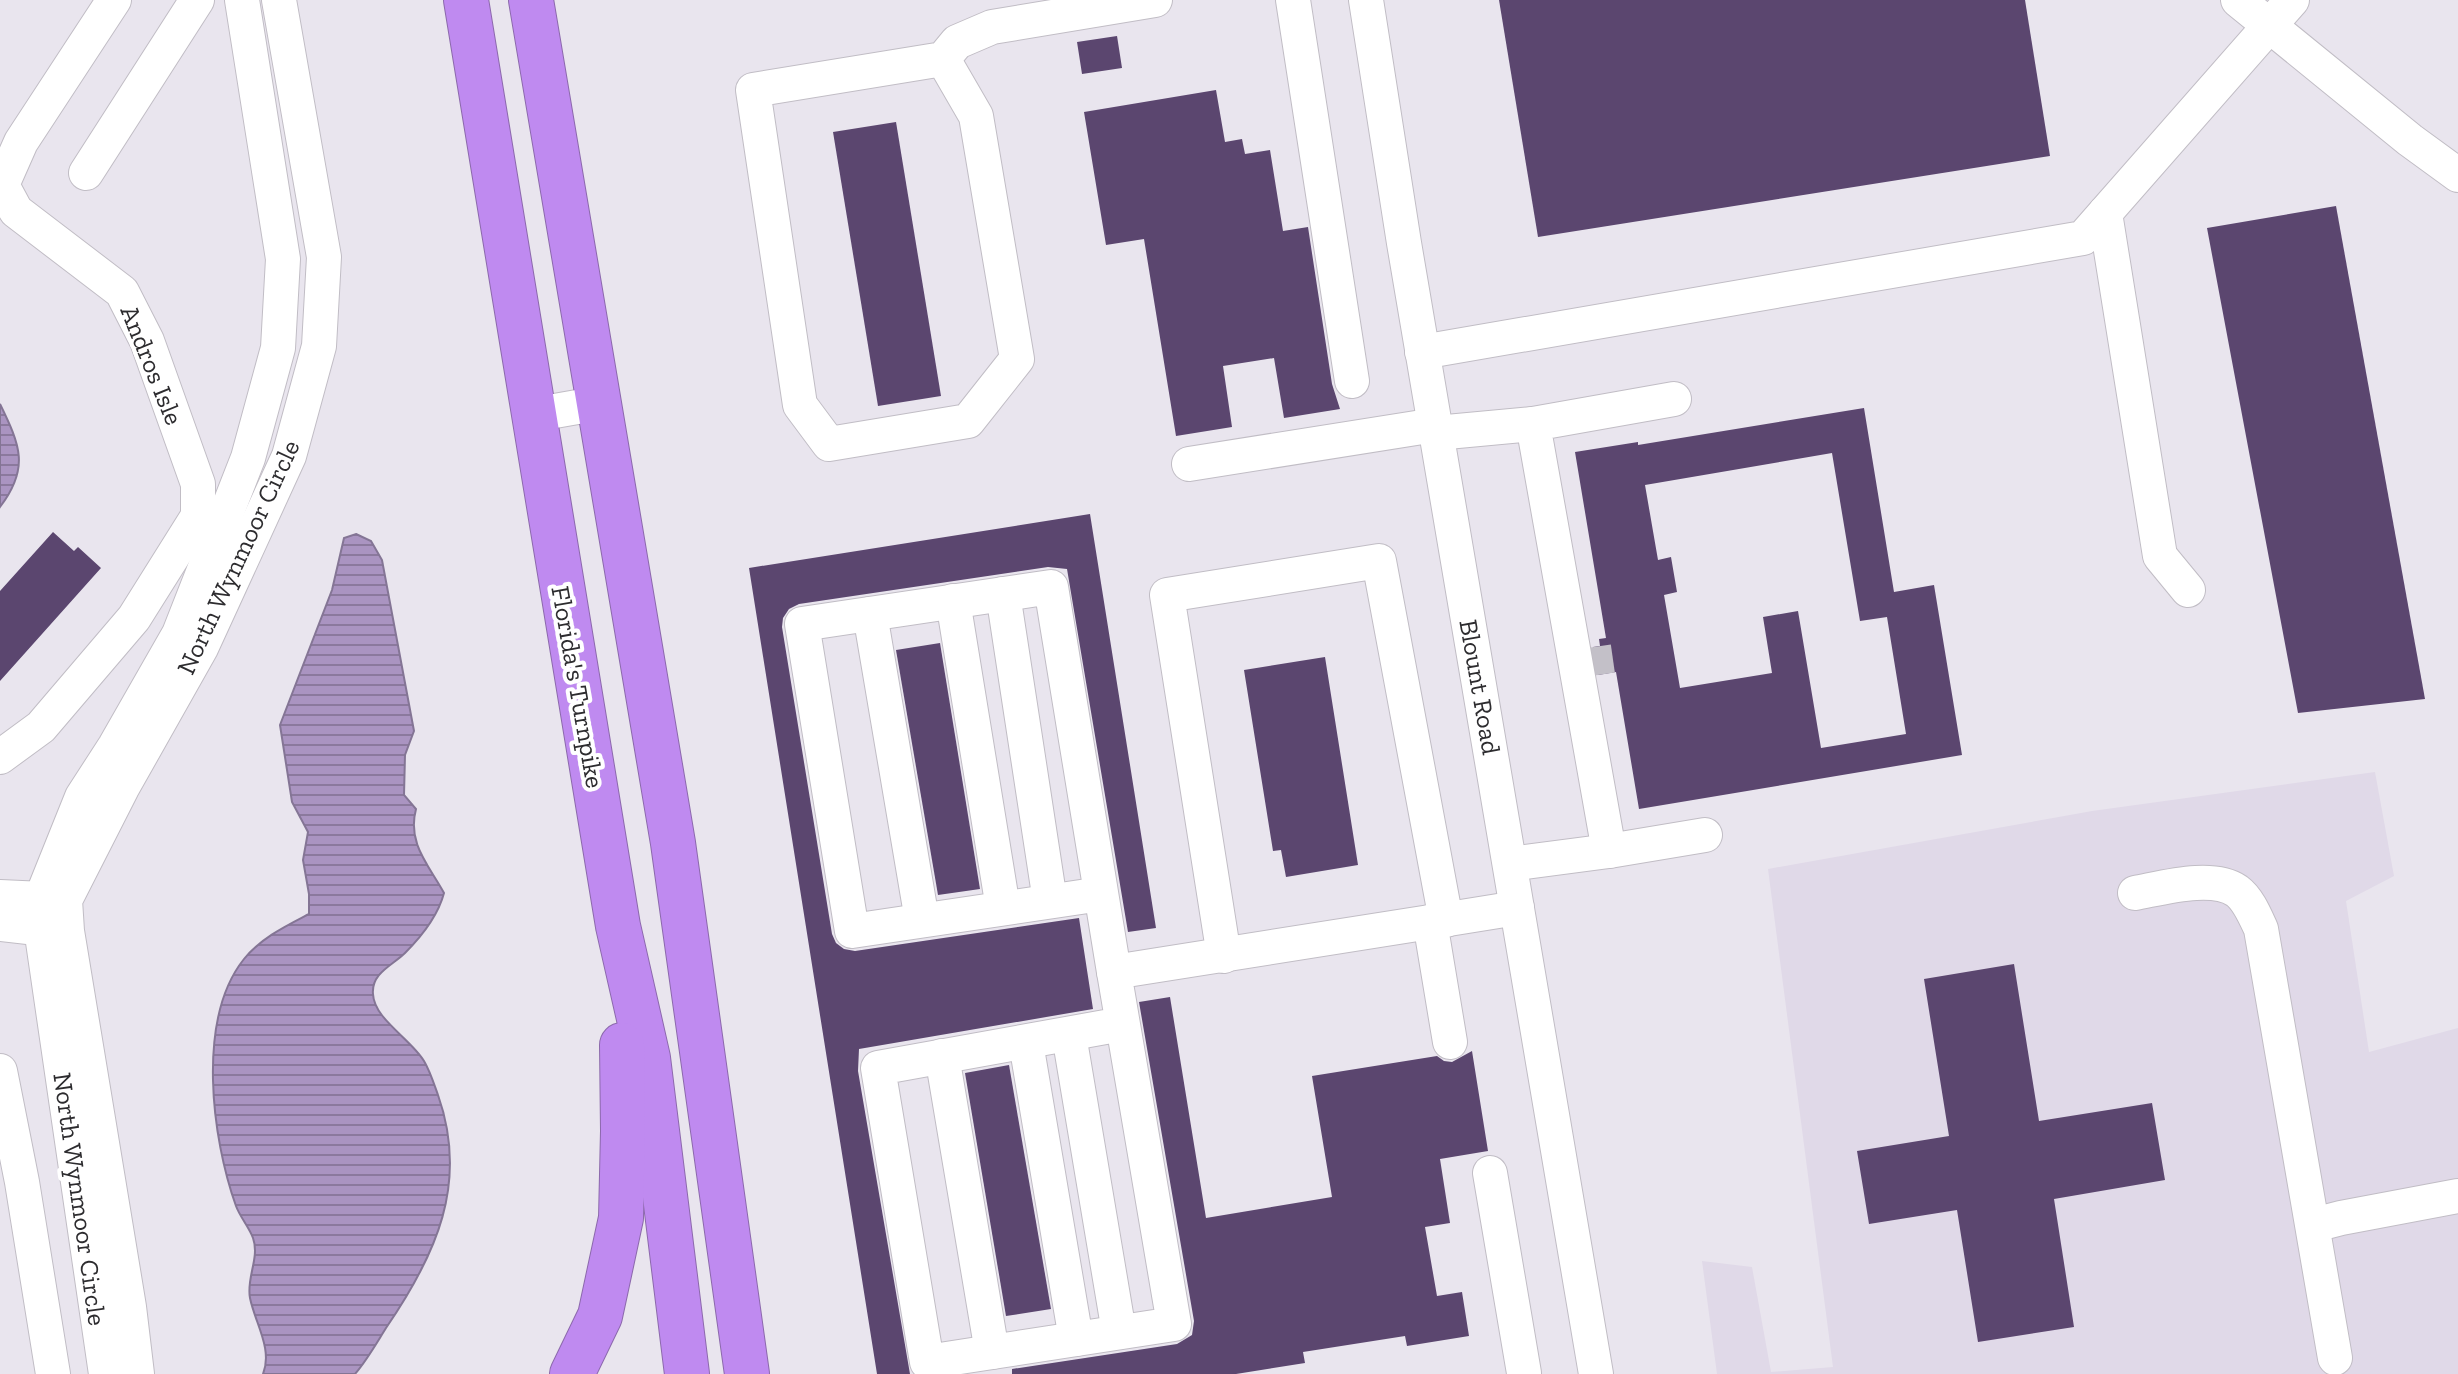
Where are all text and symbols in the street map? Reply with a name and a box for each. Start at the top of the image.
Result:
street label: Andros Isle [114,300,190,430]
street label: North Wynmoor Circle [170,435,306,679]
street label: Florida's Turnpike [544,583,612,791]
street label: Blount Road [1452,617,1508,757]
street label: North Wynmoor Circle [46,1070,114,1328]

